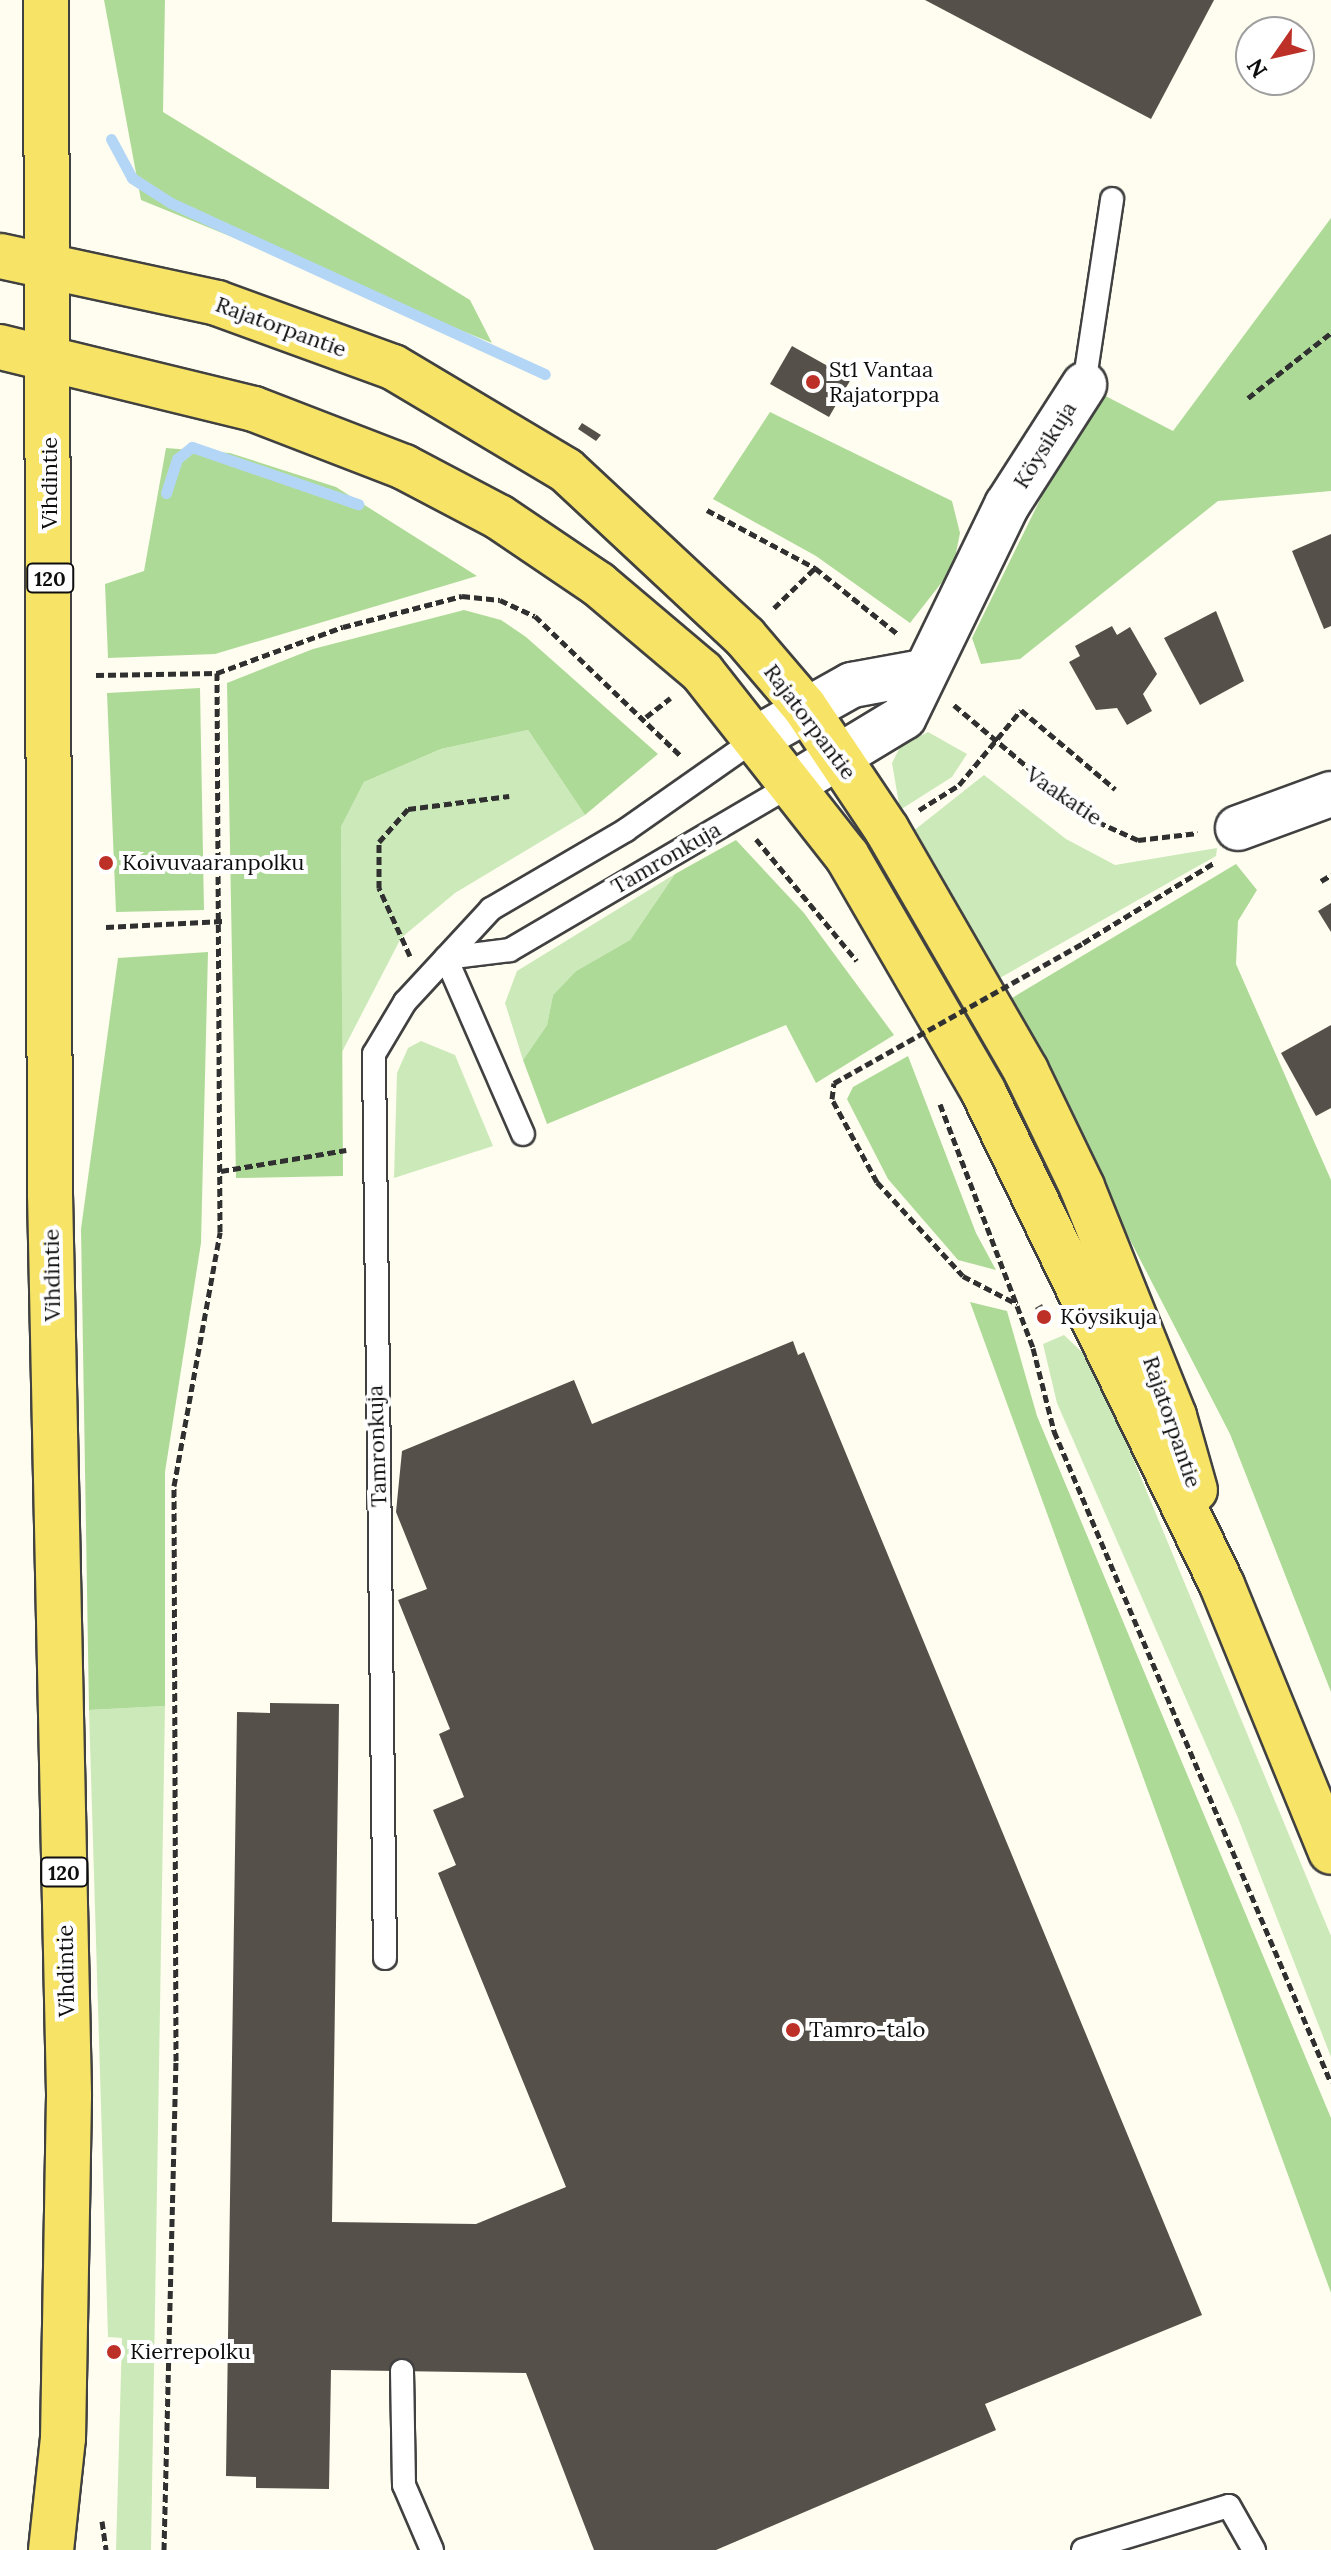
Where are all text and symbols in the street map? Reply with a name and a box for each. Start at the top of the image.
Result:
north arrow [1235,16,1315,96]
text: N [1240,53,1273,83]
street label: Rajatorpantie [212,291,350,363]
place label: St1 Vantaa Rajatorppa [829,356,940,408]
marker: St1 Vantaa Rajatorppa [804,373,822,391]
street label: Köysikuja [1008,397,1082,493]
street label: Vihdintie [37,437,63,529]
road number: 120 [26,562,74,594]
street label: Rajatorpantie [758,659,862,785]
street label: Vaakatie [1021,761,1107,831]
street label: Tamronkuja [606,816,726,900]
place label: Koivuvaaranpolku [122,850,304,876]
marker: Koivuvaaranpolku [97,854,115,872]
street label: Vihdintie [38,1229,66,1321]
place label: Köysikuja [1060,1304,1157,1330]
marker: Köysikuja [1035,1308,1053,1326]
street label: Rajatorpantie [1137,1353,1207,1491]
street label: Tamronkuja [362,1384,392,1508]
road number: 120 [40,1856,88,1888]
street label: Vihdintie [52,1925,80,2017]
place label: Tamro-talo [809,2017,925,2043]
marker: Tamro-talo [784,2021,802,2039]
place label: Kierrepolku [130,2339,251,2365]
marker: Kierrepolku [105,2343,123,2361]

